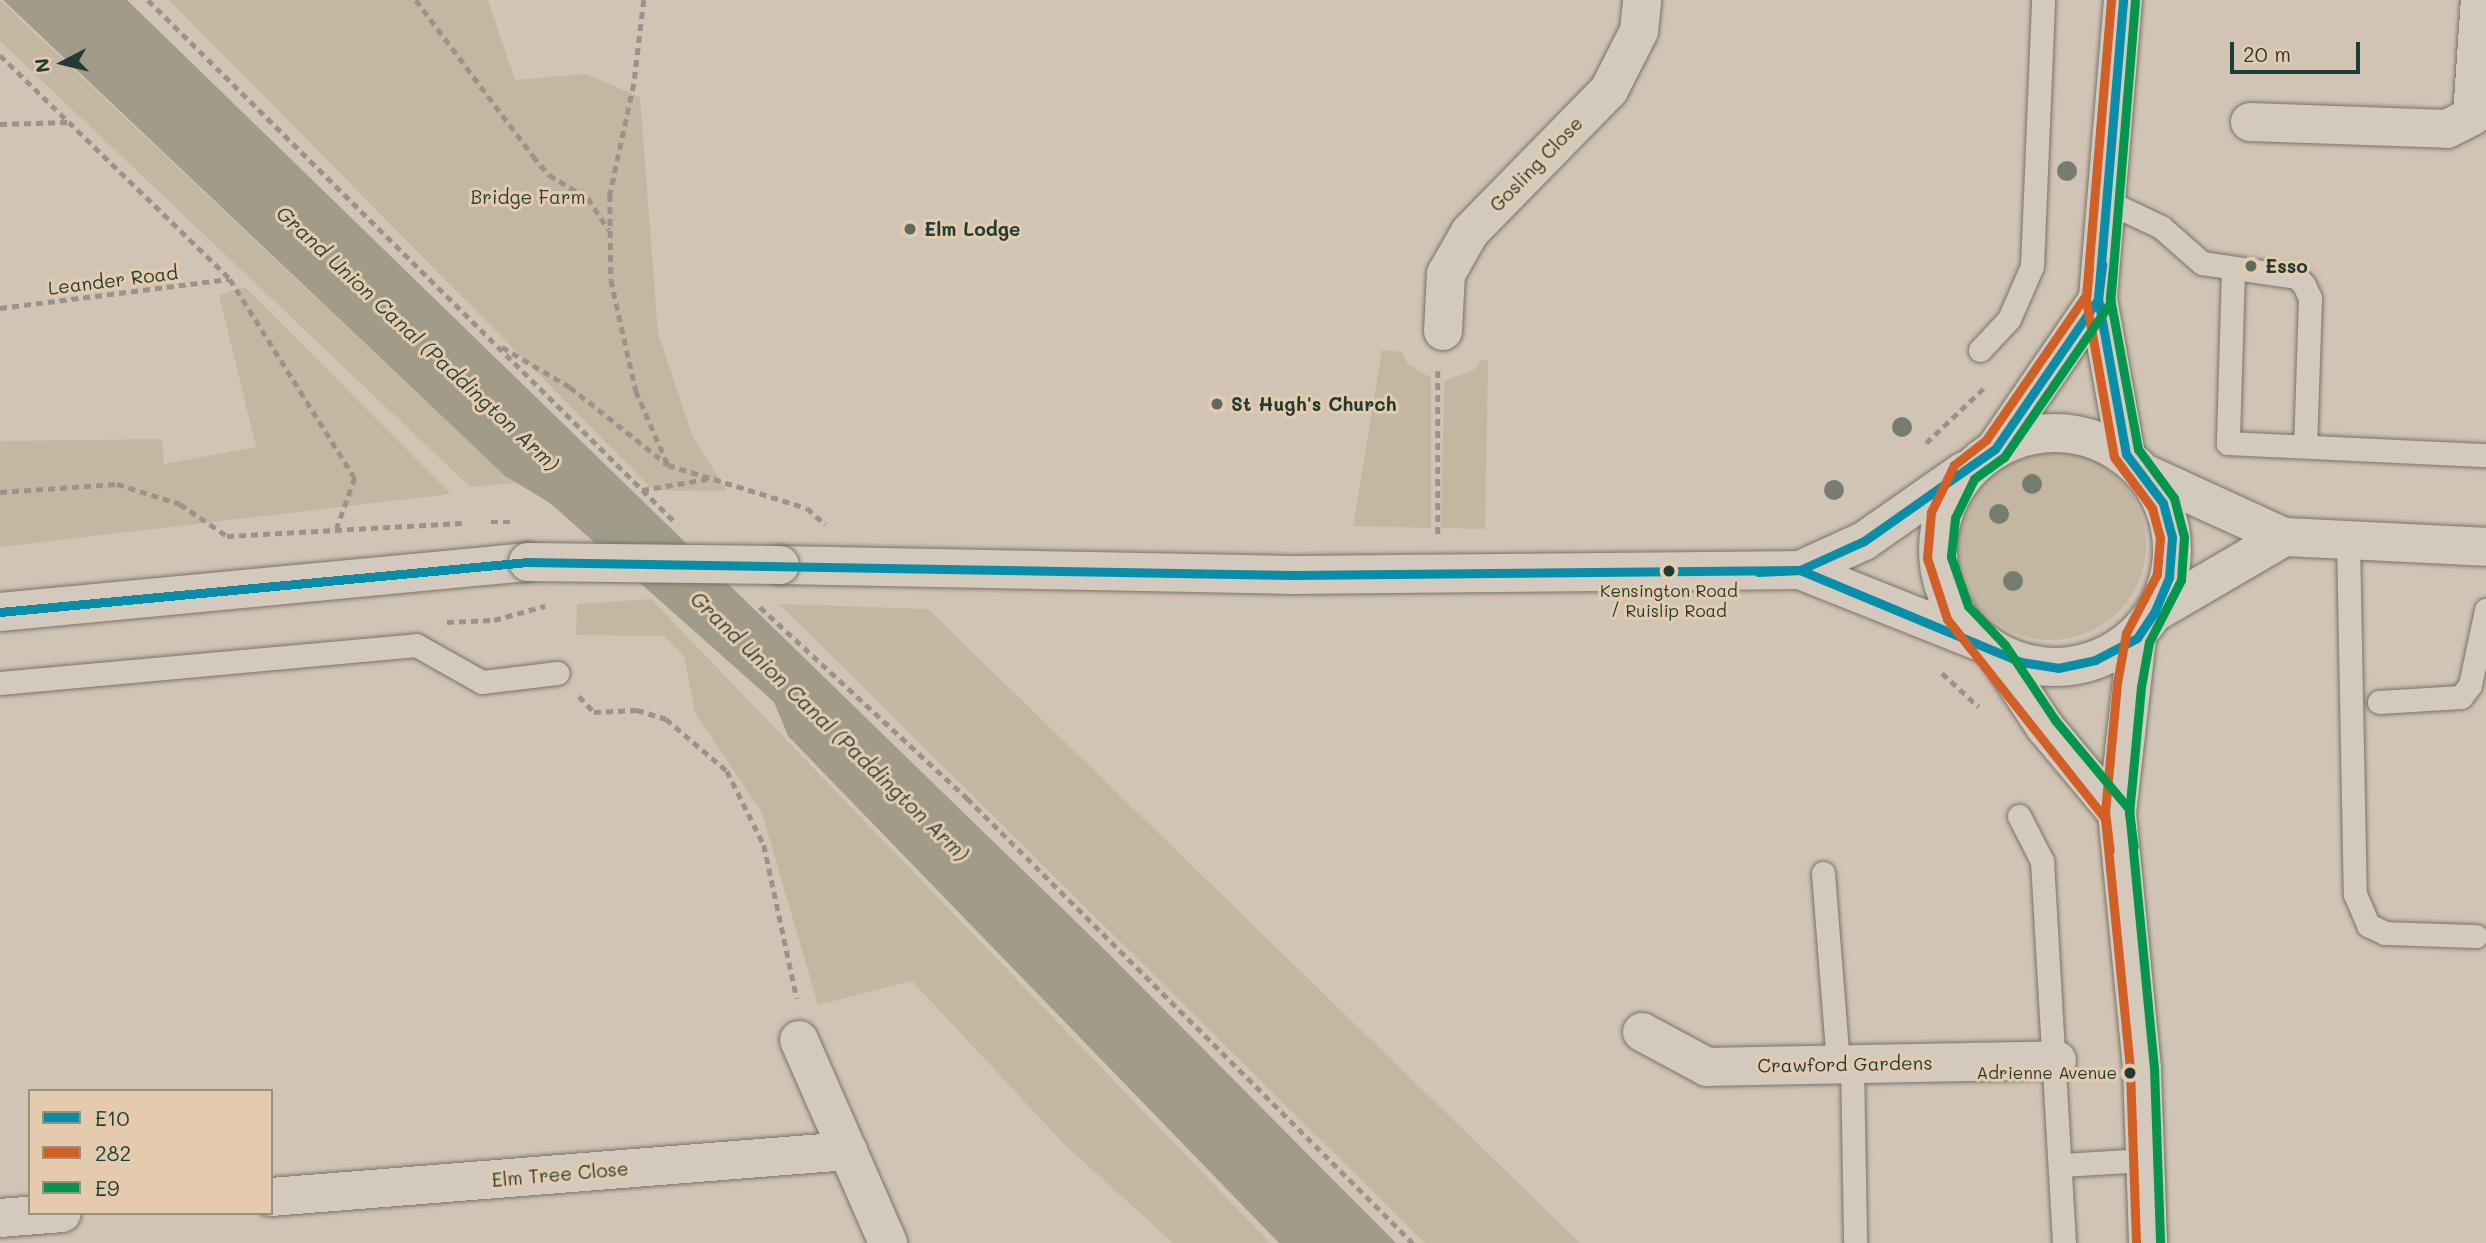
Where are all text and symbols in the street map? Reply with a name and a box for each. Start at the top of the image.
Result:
north arrow [28,28,98,98]
scale bar [2234,28,2364,72]
text: 20 m [2243,40,2291,67]
text: N [28,57,55,74]
street label: Gosling Close [1485,112,1587,216]
park label: Bridge Farm [470,186,586,208]
water label: Grand Union Canal (Paddington Arm) [271,200,565,476]
place label: Elm Lodge [924,218,1020,240]
marker: Elm Lodge [902,221,918,237]
place label: Esso [2265,255,2308,277]
marker: Esso [2243,258,2259,274]
street label: Leander Road [47,261,179,299]
place label: St Hugh's Church [1231,393,1397,415]
marker: St Hugh's Church [1209,396,1225,412]
marker: Kensington Road / Ruislip Road [1662,564,1676,578]
place label: Kensington Road / Ruislip Road [1600,581,1738,621]
water label: Grand Union Canal (Paddington Arm) [685,586,975,866]
street label: Crawford Gardens [1757,1051,1933,1077]
place label: Adrienne Avenue [1977,1063,2117,1083]
marker: Adrienne Avenue [2123,1066,2137,1080]
legend [28,1089,273,1215]
text: E10 [95,1104,129,1131]
text: 282 [95,1139,131,1166]
street label: Elm Tree Close [491,1157,629,1191]
text: E9 [95,1174,119,1201]

